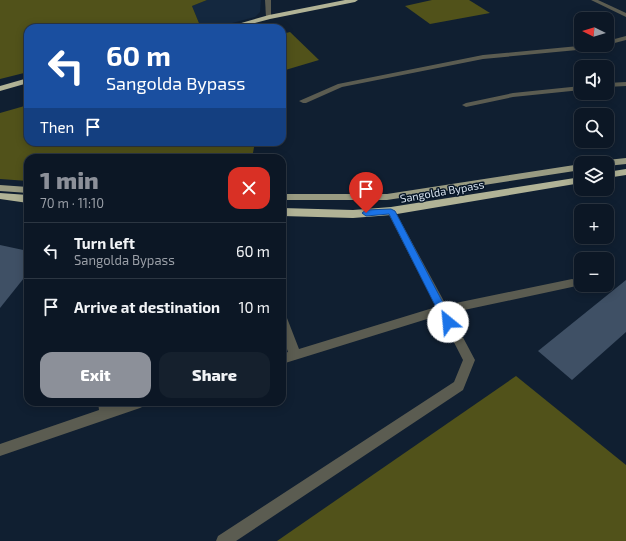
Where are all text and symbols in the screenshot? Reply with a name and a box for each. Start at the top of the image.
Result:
north arrow [574,12,614,52]
map controls [574,12,614,292]
text: 60 m [106,38,171,72]
icon: left [40,40,92,92]
button: sound [574,60,614,100]
text: Sangolda Bypass [106,72,245,94]
button: search [574,108,614,148]
icon: arrive [82,116,104,138]
text: Then [40,118,74,136]
button: layers [574,156,614,196]
text: 1 min [40,165,99,194]
button: close [228,167,270,209]
pin [349,172,383,213]
street label: Sangolda Bypass [399,177,486,205]
icon: arrive [355,178,377,200]
text: 70 m · 11:10 [40,195,104,211]
button: + [574,204,614,244]
text: Turn left [74,234,135,252]
icon: left [40,240,62,262]
text: 60 m [236,242,270,260]
text: Sangolda Bypass [74,252,175,268]
button: − [574,252,614,292]
icon: arrive [40,296,62,318]
text: Arrive at destination [74,298,220,316]
text: 10 m [238,298,270,316]
position arrow [427,301,469,343]
button: Exit [40,352,151,398]
button: Share [159,352,270,398]

